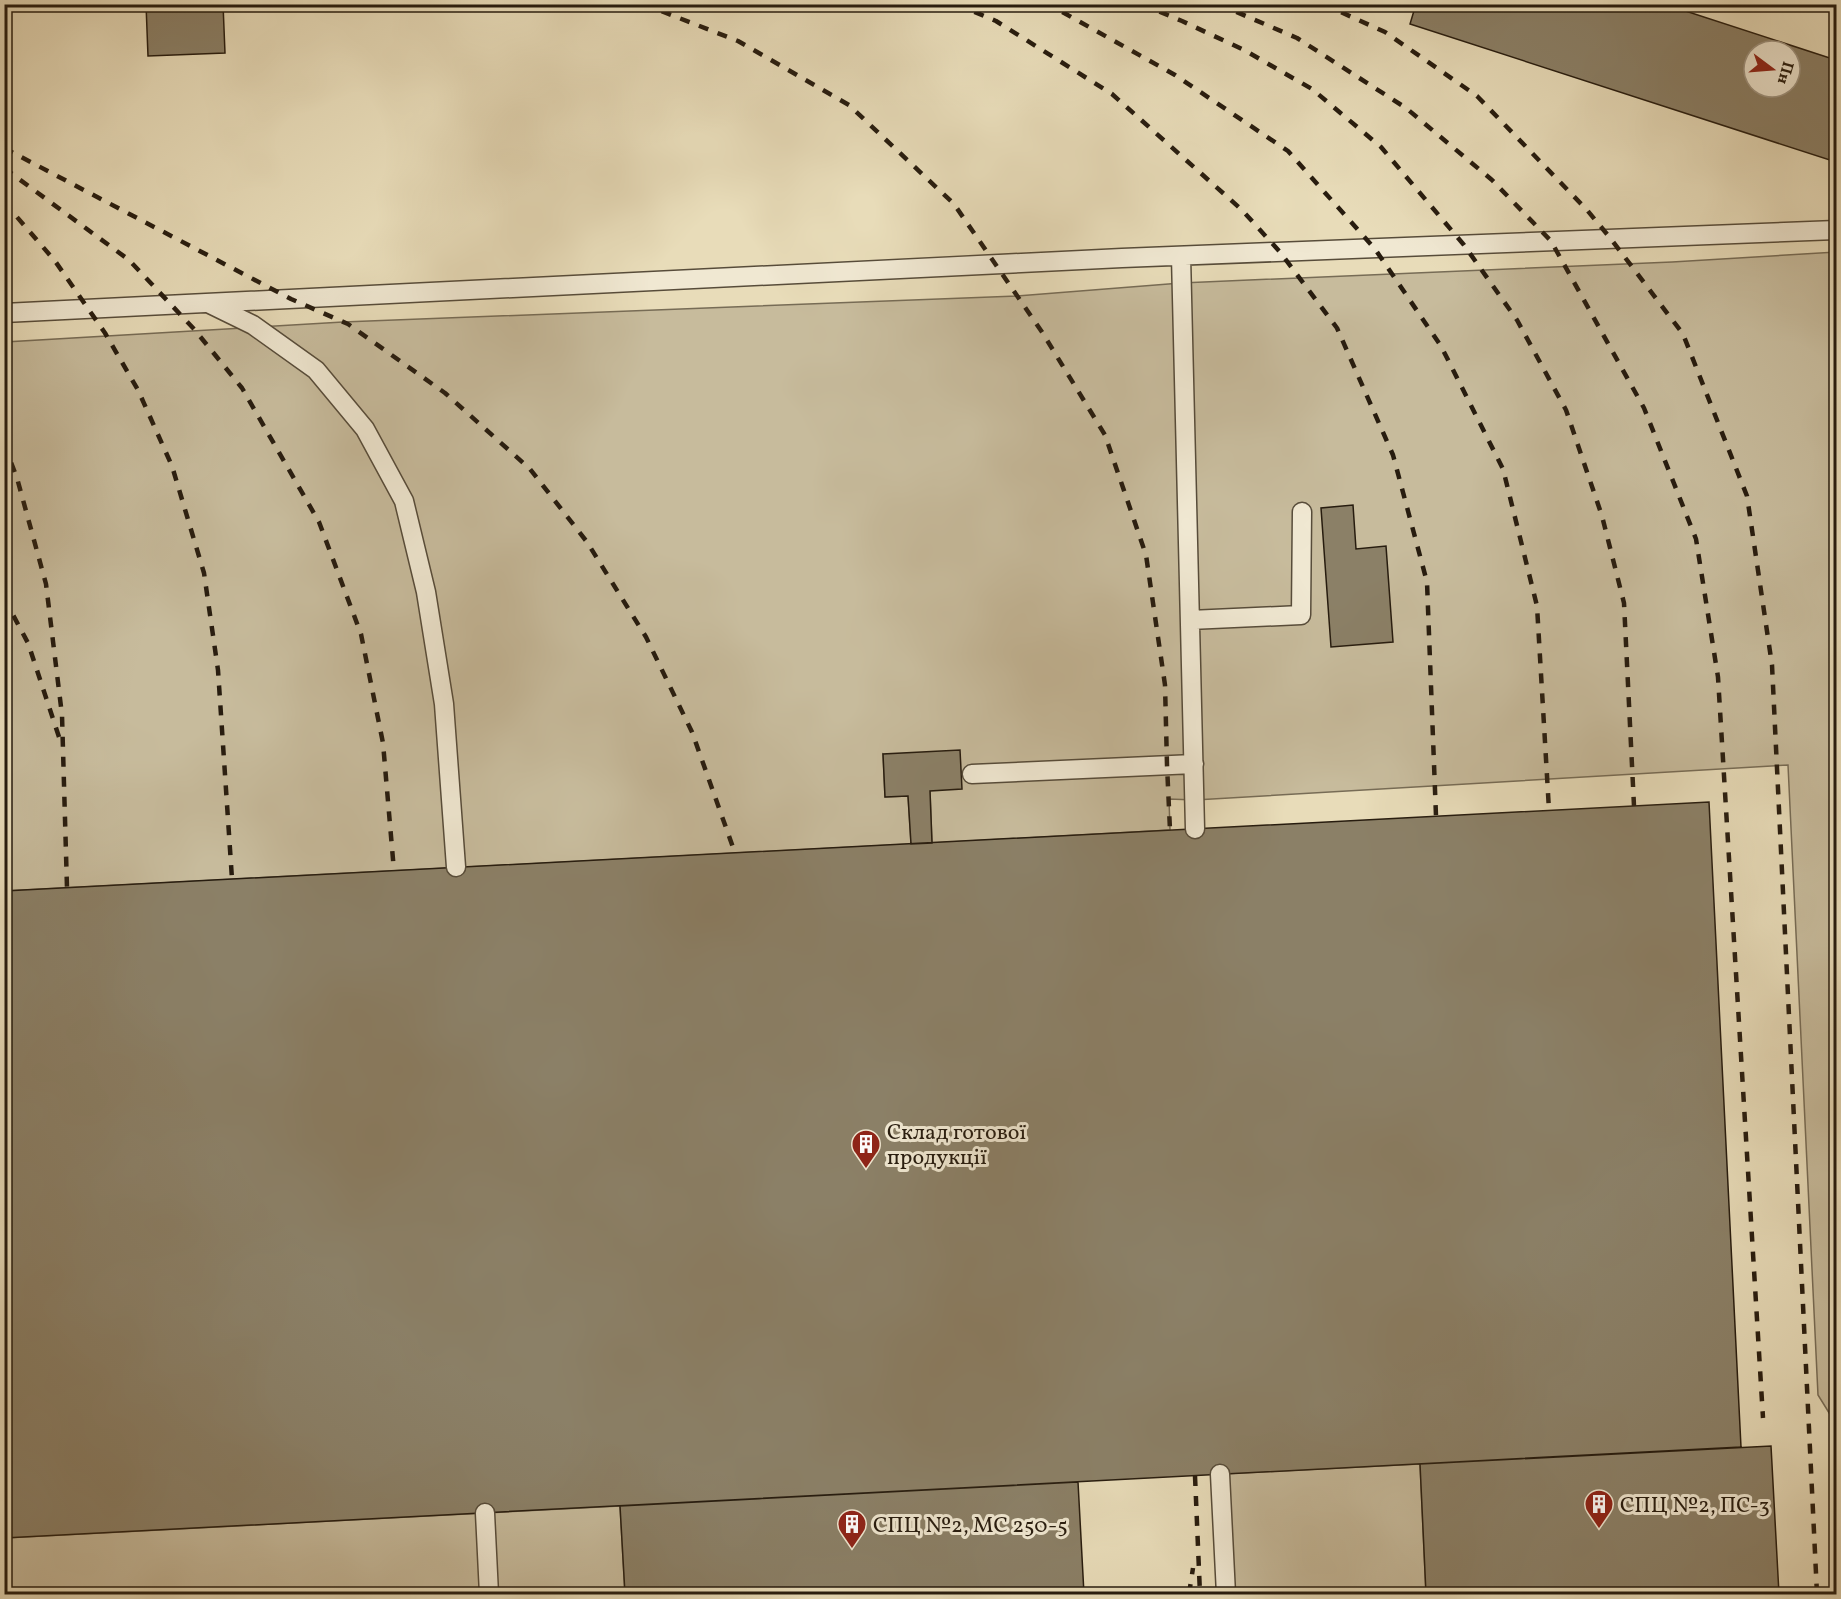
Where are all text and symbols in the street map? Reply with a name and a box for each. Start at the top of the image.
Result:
north arrow [1742,39,1802,99]
text: Пн [1771,59,1798,87]
place label: Склад готової продукції [887,1118,1026,1174]
building icon: Склад готової продукції [850,1128,882,1170]
building icon: СПЦ №2, ПС-3 [1583,1488,1615,1530]
place label: СПЦ №2, ПС-3 [1620,1491,1770,1522]
building icon: СПЦ №2, МС 250-5 [836,1508,868,1550]
place label: СПЦ №2, МС 250-5 [873,1511,1068,1542]

